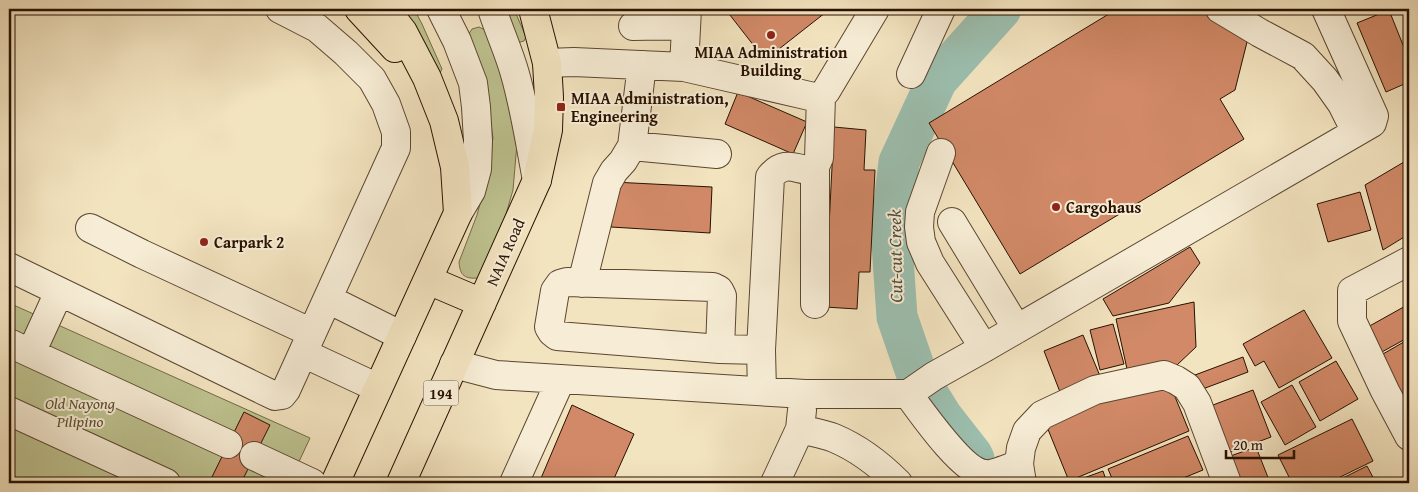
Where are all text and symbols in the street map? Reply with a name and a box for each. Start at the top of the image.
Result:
marker: MIAA Administration Building [765,29,777,41]
place label: MIAA Administration Building [695,40,848,82]
place label: MIAA Administration, Engineering [571,86,728,128]
marker: MIAA Administration, Engineering [555,101,567,113]
place label: Cargohaus [1066,195,1141,219]
marker: Cargohaus [1050,201,1062,213]
water label: Cut-cut Creek [881,208,909,303]
street label: NAIA Road [479,214,531,290]
place label: Carpark 2 [214,230,284,254]
marker: Carpark 2 [198,236,210,248]
road number: 194 [424,380,458,406]
park label: Old Nayong Pilipino [45,391,116,433]
scale bar [1226,427,1293,459]
text: 20 m [1233,434,1264,455]

